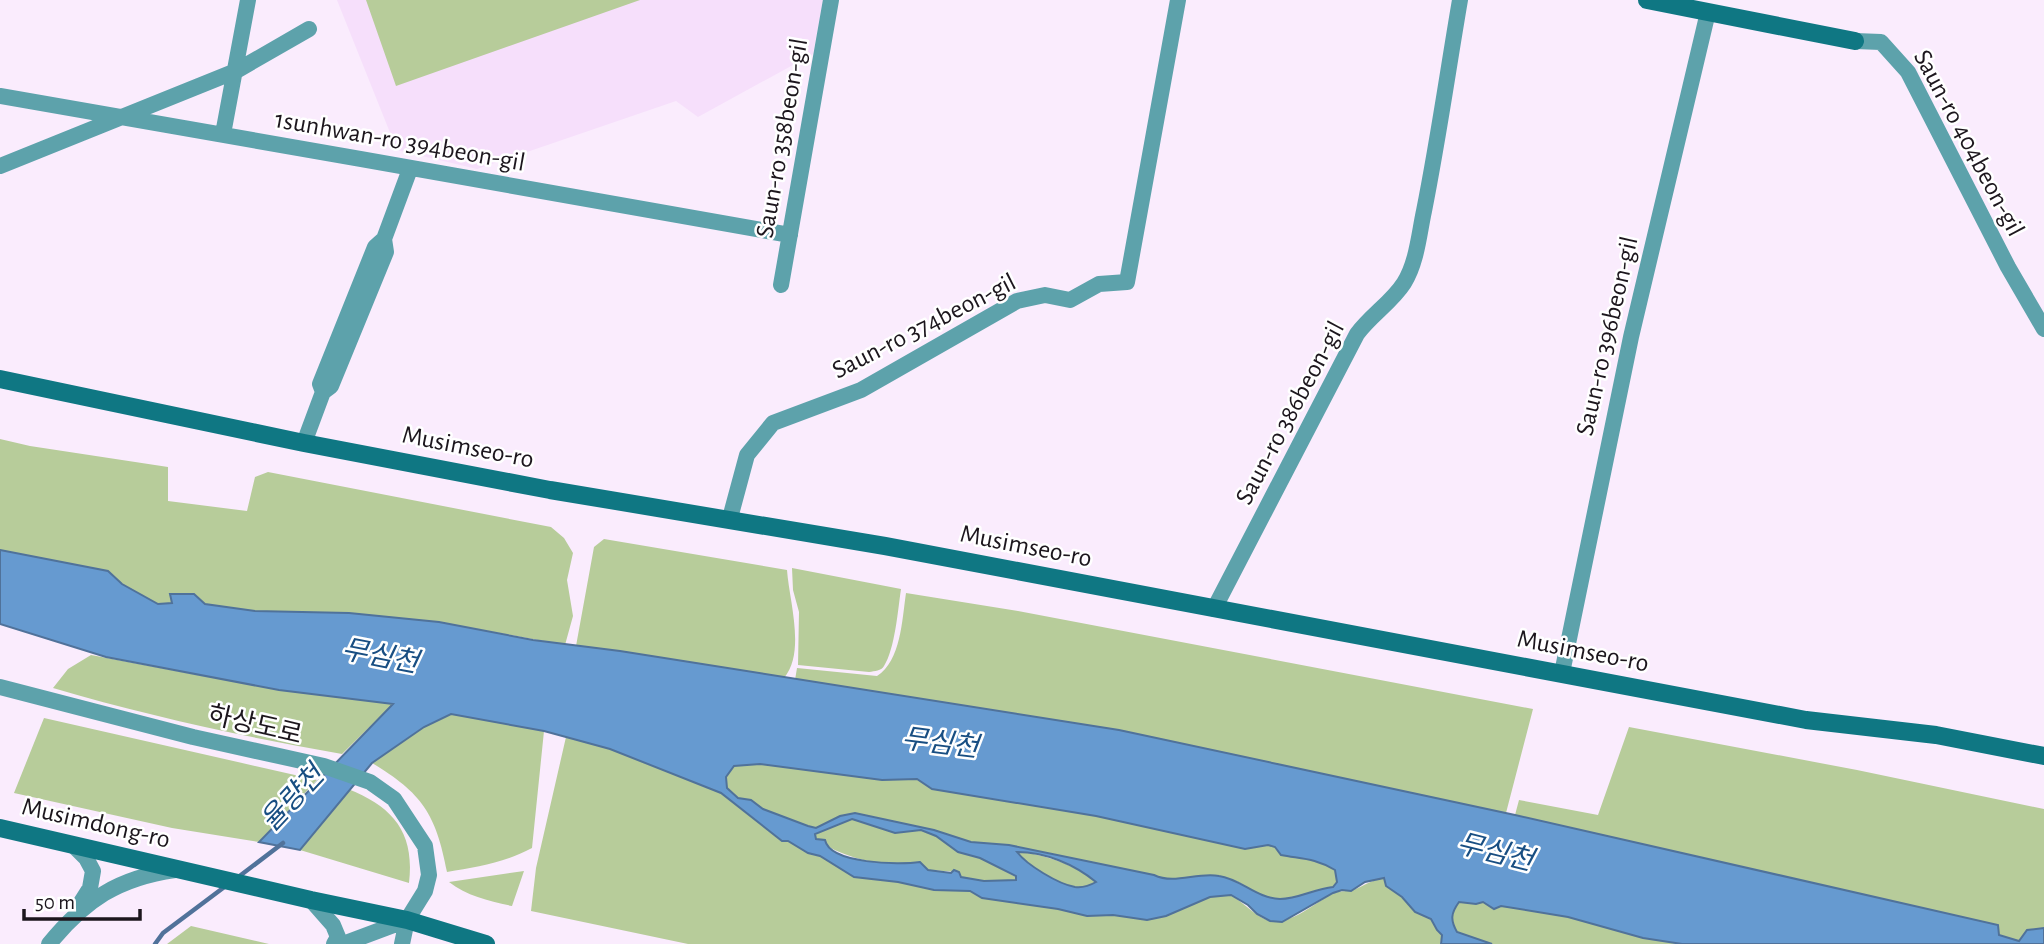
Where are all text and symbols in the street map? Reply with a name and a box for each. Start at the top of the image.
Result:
street label: Saun-ro 358beon-gil [752,36,812,240]
street label: Saun-ro 404beon-gil [1909,46,2029,240]
street label: 1sunhwan-ro 394beon-gil [273,106,527,176]
street label: Saun-ro 396beon-gil [1571,234,1643,438]
street label: Saun-ro 374beon-gil [828,269,1020,383]
street label: Saun-ro 386beon-gil [1231,317,1349,509]
street label: Musimseo-ro [400,422,536,472]
street label: Musimseo-ro [958,521,1094,571]
street label: Musimseo-ro [1515,626,1651,676]
water label: 무심천 [339,634,424,679]
street label: 하상도로 [205,701,305,748]
water label: 무심천 [900,723,984,763]
water label: 율량천 [255,757,332,837]
street label: Musimdong-ro [19,793,173,853]
water label: 무심천 [1454,828,1540,877]
scale bar [24,878,140,922]
text: 50 m [35,892,75,913]

